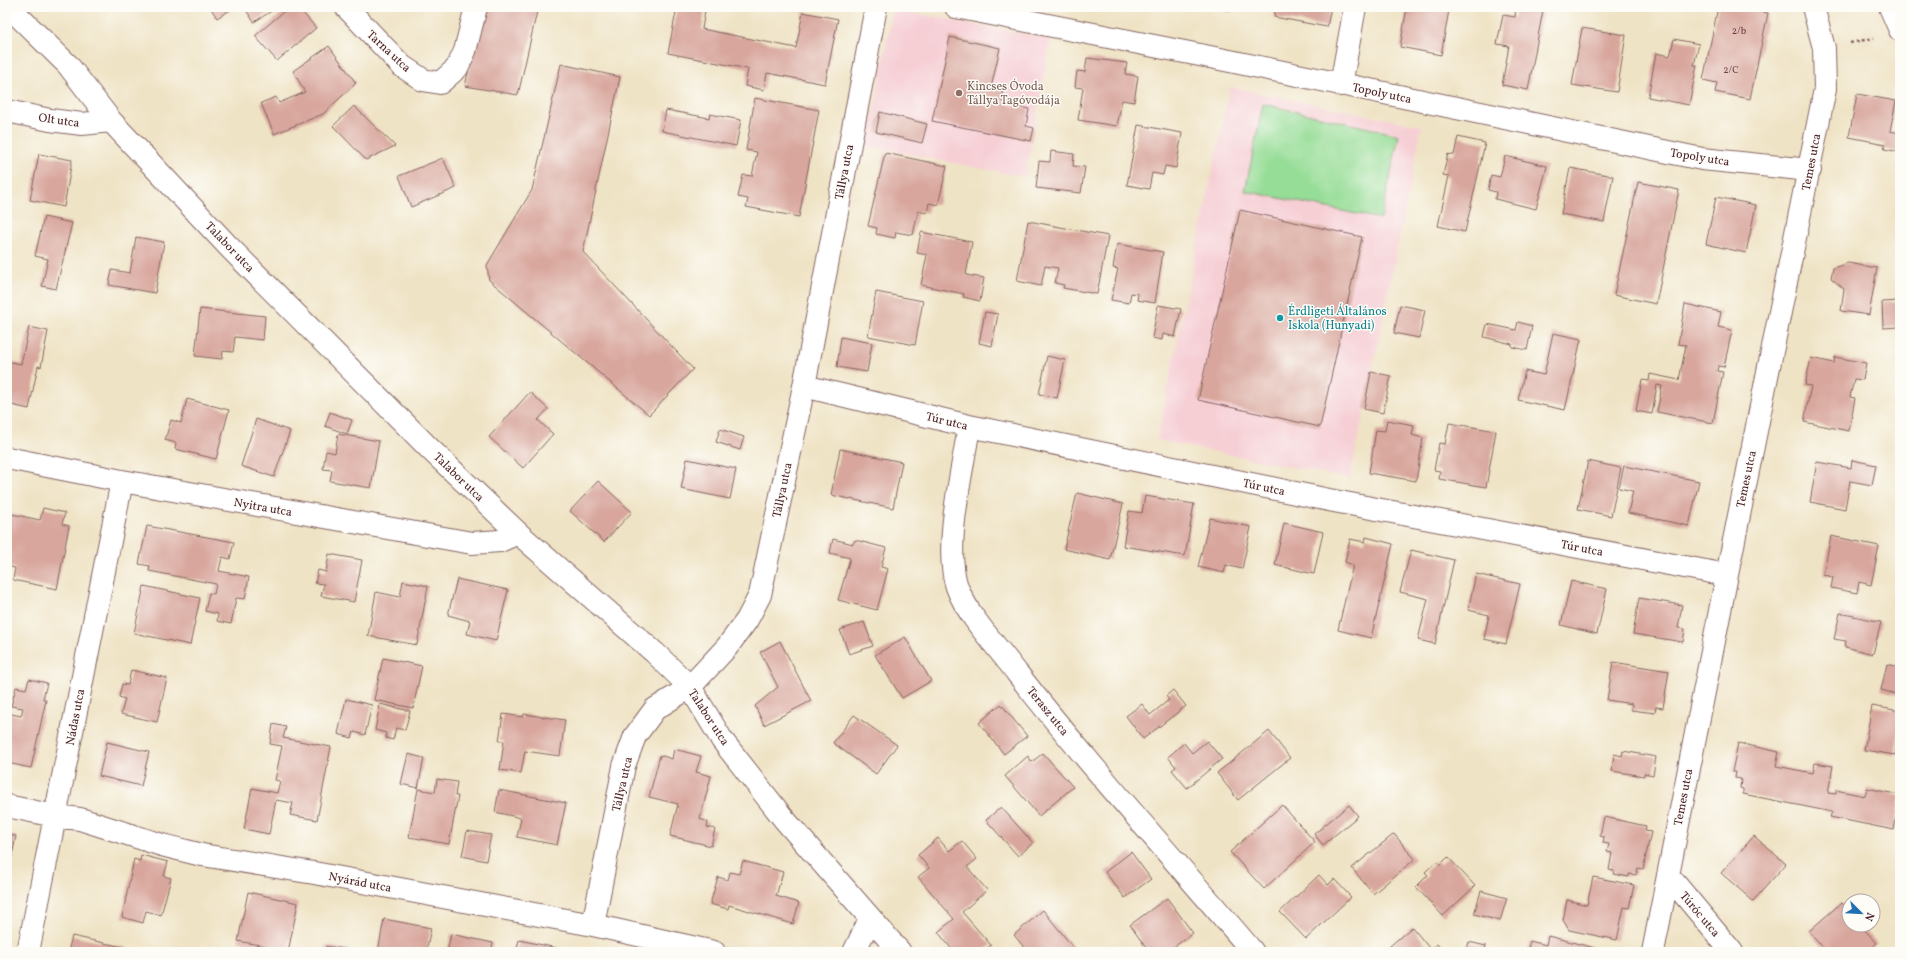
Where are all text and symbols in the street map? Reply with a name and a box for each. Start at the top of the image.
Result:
house number: 2/b [1732,24,1747,38]
street label: Tarna utca [363,27,414,76]
house number: 2/C [1723,63,1739,77]
place label: Kincses Óvoda Tállya Tagóvodája [967,78,1060,109]
street label: Topoly utca [1351,80,1413,108]
marker: Kincses Óvoda Tállya Tagóvodája [954,88,964,98]
street label: Olt utca [37,110,80,132]
street label: Temes utca [1799,132,1825,192]
street label: Tállya utca [832,143,858,201]
street label: Topoly utca [1669,145,1731,171]
street label: Talabor utca [201,219,257,276]
place label: Érdligeti Általános Iskola (Hunyadi) [1288,303,1387,334]
marker: Érdligeti Általános Iskola (Hunyadi) [1275,313,1285,323]
street label: Túr utca [924,409,969,435]
street label: Temes utca [1733,449,1761,509]
street label: Talabor utca [430,450,487,506]
street label: Tállya utca [769,461,797,519]
street label: Túr utca [1241,476,1286,500]
street label: Nyitra utca [232,495,293,521]
street label: Túr utca [1559,537,1604,561]
street label: Terasz utca [1023,684,1072,739]
street label: Talabor utca [684,686,732,749]
street label: Nádas utca [63,687,89,747]
street label: Tállya utca [609,755,637,813]
street label: Temes utca [1671,767,1697,827]
street label: Nyárád utca [327,869,393,897]
street label: Túróc utca [1676,889,1723,941]
north arrow [1841,893,1881,933]
text: N [1860,910,1877,923]

